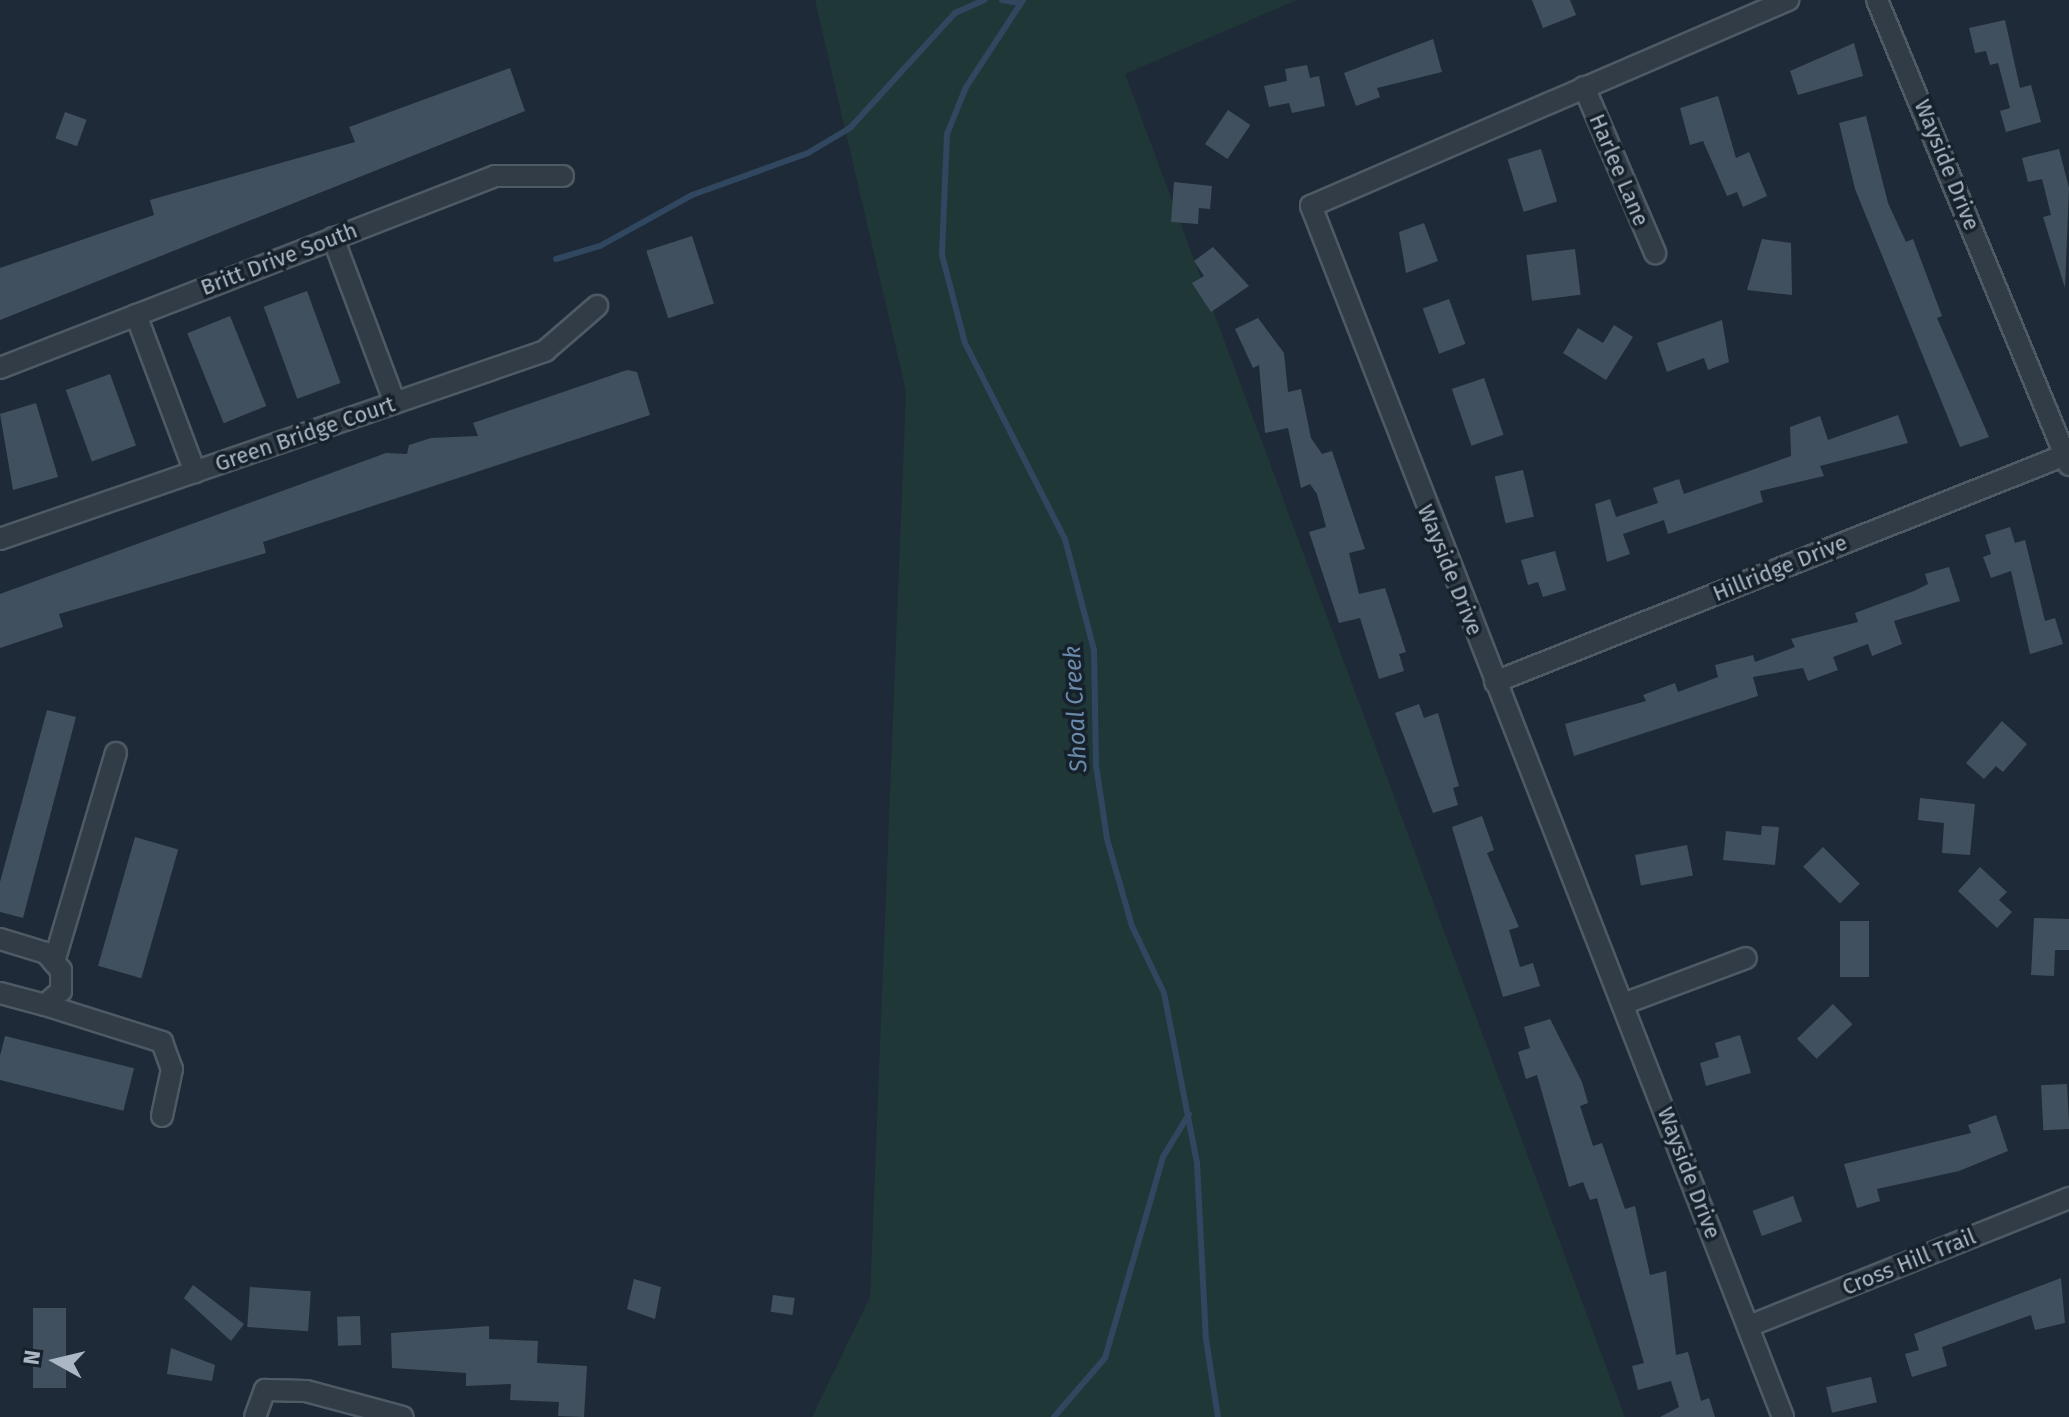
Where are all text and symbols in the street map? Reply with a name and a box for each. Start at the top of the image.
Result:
street label: Wayside Drive [1909,96,1985,234]
street label: Harlee Lane [1584,110,1654,230]
street label: Britt Drive South [197,217,361,301]
street label: Green Bridge Court [212,391,398,477]
street label: Wayside Drive [1412,501,1488,639]
street label: Hillridge Drive [1709,529,1851,607]
water label: Shoal Creek [1058,645,1094,773]
street label: Wayside Drive [1652,1103,1726,1243]
street label: Cross Hill Trail [1838,1223,1980,1301]
north arrow [16,1321,96,1401]
text: N [17,1348,46,1367]

